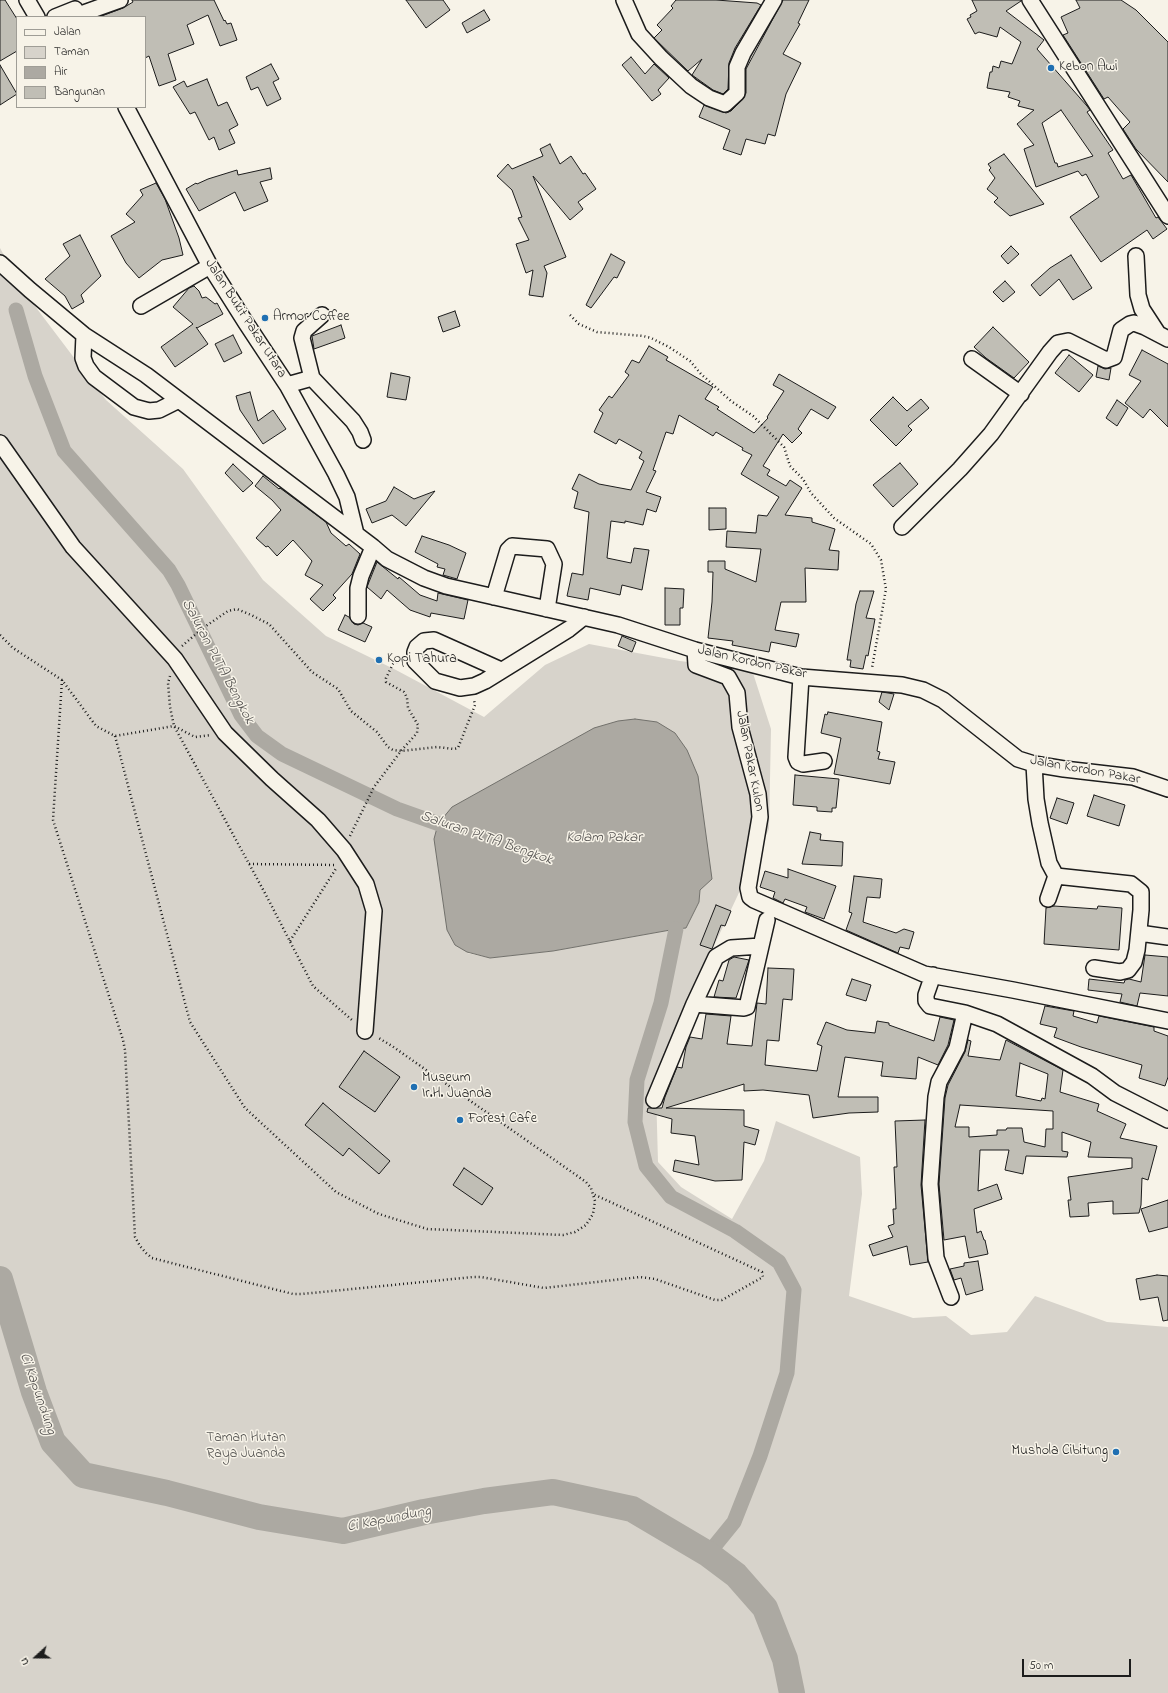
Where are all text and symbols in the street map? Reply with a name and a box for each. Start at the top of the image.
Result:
legend [16,16,146,108]
text: Jalan [54,23,81,41]
text: Taman [54,43,89,61]
place label: Kebon Awi [1059,60,1117,76]
text: Air [54,63,67,81]
marker: Kebon Awi [1046,63,1056,73]
text: Bangunan [54,83,105,101]
street label: Jalan Bukit Pakar Utara [200,256,290,382]
place label: Armor Coffee [273,310,350,326]
marker: Armor Coffee [260,313,270,323]
water label: Saluran PLTA Bengkok [177,597,257,727]
street label: Jalan Kordon Pakar [696,642,808,684]
place label: Kopi Tahura [387,652,457,668]
marker: Kopi Tahura [374,655,384,665]
street label: Jalan Pakar Kulon [731,709,767,813]
street label: Jalan Kordon Pakar [1029,753,1141,789]
water label: Saluran PLTA Bengkok [418,808,554,870]
water label: Kolam Pakar [566,830,642,848]
place label: Museum Ir.H. Juanda [422,1071,492,1104]
marker: Museum Ir.H. Juanda [409,1082,419,1092]
place label: Forest Cafe [468,1112,537,1128]
marker: Forest Cafe [455,1115,465,1125]
water label: Ci Kapundung [15,1351,59,1437]
park label: Taman Hutan Raya Juanda [206,1431,286,1464]
place label: Mushola Cibitung [1011,1444,1108,1460]
marker: Mushola Cibitung [1111,1447,1121,1457]
water label: Ci Kapundung [345,1503,433,1537]
north arrow [16,1637,56,1677]
scale bar [1024,1651,1133,1677]
text: U [16,1655,34,1667]
text: 50 m [1029,1657,1053,1675]

